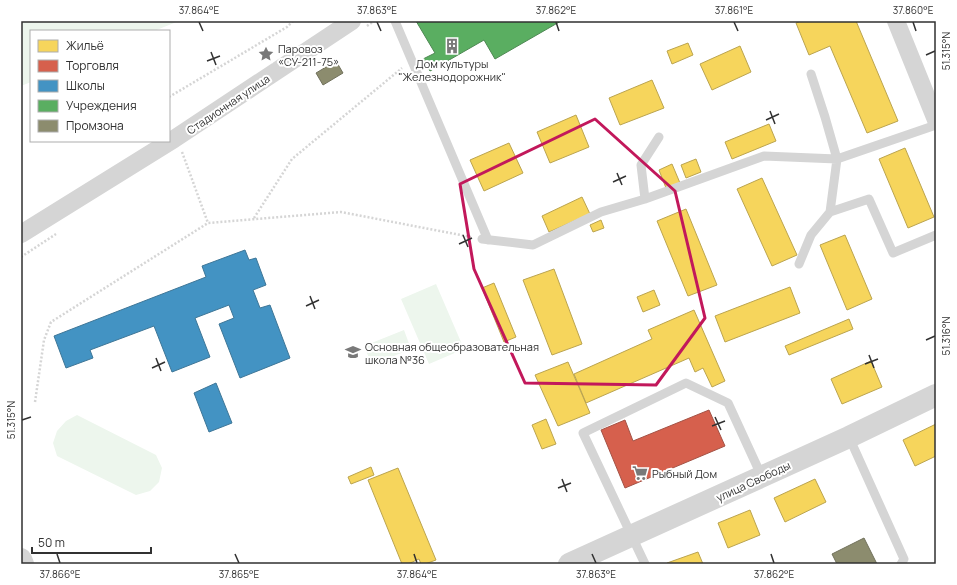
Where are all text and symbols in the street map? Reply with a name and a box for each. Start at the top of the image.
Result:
text: 37.864°E [179,3,220,17]
text: 37.863°E [357,3,397,17]
text: 37.862°E [536,3,576,17]
text: 37.861°E [715,3,753,17]
text: 37.860°E [893,3,934,17]
legend [30,30,170,142]
text: 51.315°N [939,32,953,70]
text: Жильё [66,37,104,54]
building icon: Дом культуры "Железнодорожник" [443,37,461,55]
place label: Паровоз «СУ-211-75» [278,41,339,69]
place icon: Паровоз «СУ-211-75» [257,45,275,63]
place label: Дом культуры "Железнодорожник" [398,56,506,84]
text: Торговля [66,57,119,74]
street label: Стадионная улица [184,71,272,137]
text: Школы [66,77,105,94]
text: Учреждения [66,97,137,114]
text: Промзона [66,117,124,134]
text: 51.316°N [939,316,953,355]
place label: Основная общеобразовательная школа №36 [365,339,539,367]
school or university icon: Основная общеобразовательная школа №36 [344,343,362,361]
text: 51.315°N [4,401,18,439]
street label: улица Свободы [713,457,793,505]
supermarket icon: Рыбный Дом [631,464,649,482]
place label: Рыбный Дом [652,466,717,481]
scale bar [32,529,151,555]
text: 50 m [38,534,65,551]
text: 37.866°E [40,567,81,581]
text: 37.865°E [219,567,260,581]
text: 37.864°E [397,567,438,581]
text: 37.863°E [576,567,616,581]
text: 37.862°E [754,567,794,581]

